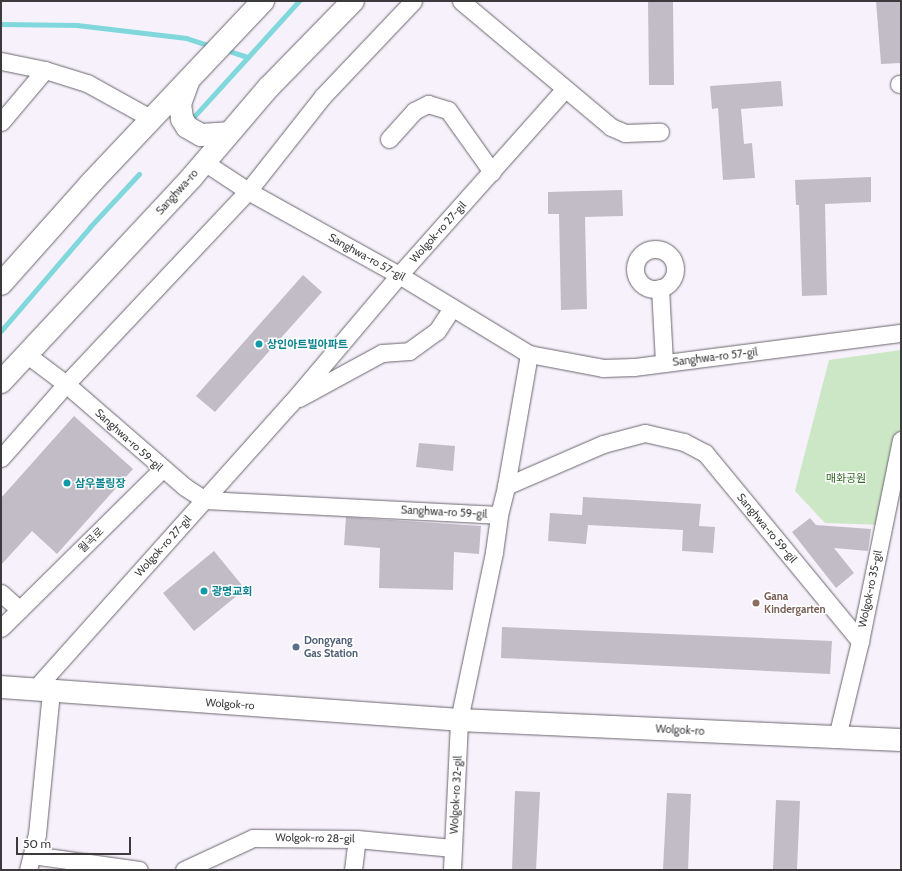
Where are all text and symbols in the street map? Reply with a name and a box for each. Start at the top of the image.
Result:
street label: Sanghwa-ro [153,167,201,217]
street label: Wolgok-ro 27-gil [407,199,469,265]
street label: Sanghwa-ro 57-gil [326,230,408,284]
place label: 상인아트빌아파트 [267,337,348,351]
marker: 상인아트빌아파트 [254,339,264,349]
street label: Sanghwa-ro 57-gil [672,345,758,369]
street label: Sanghwa-ro 59-gil [92,406,166,474]
park label: 매화공원 [826,471,866,485]
place label: 삼우볼링장 [75,476,126,490]
marker: 삼우볼링장 [62,478,72,488]
street label: Sanghwa-ro 59-gil [734,491,800,565]
street label: Sanghwa-ro 59-gil [401,503,487,521]
street label: Wolgok-ro 27-gil [132,513,194,579]
street label: 월곡로 [76,525,106,555]
street label: Wolgok-ro 35-gil [855,549,885,629]
place label: 광명교회 [212,584,252,598]
marker: 광명교회 [199,586,209,596]
place label: Gana Kindergarten [764,590,826,616]
marker: Gana Kindergarten [751,598,761,608]
place label: Dongyang Gas Station [304,634,358,660]
marker: Dongyang Gas Station [291,642,301,652]
street label: Wolgok-ro [205,696,255,712]
street label: Wolgok-ro [655,722,705,738]
street label: Wolgok-ro 32-gil [447,756,465,834]
scale bar [18,829,133,855]
street label: Wolgok-ro 28-gil [275,831,355,845]
text: 50 m [23,836,51,851]

